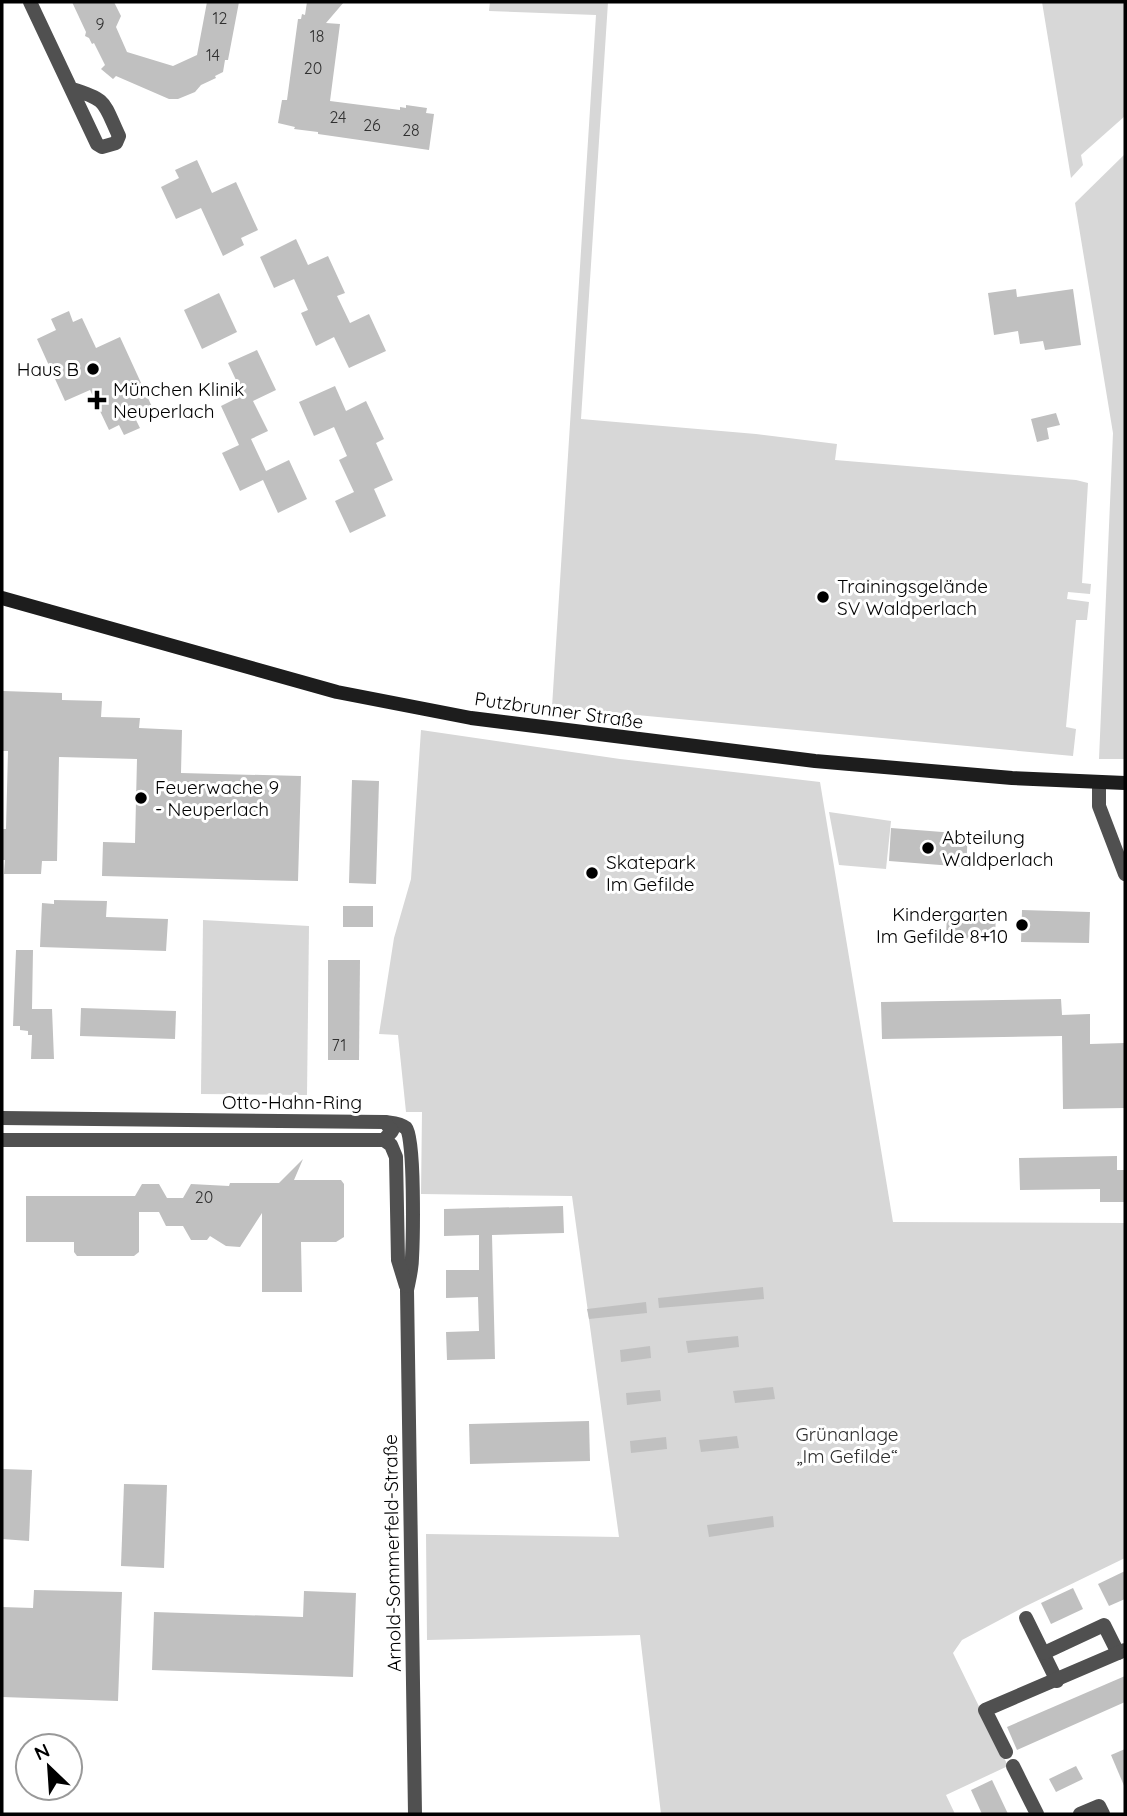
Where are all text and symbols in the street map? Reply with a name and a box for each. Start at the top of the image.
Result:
house number: 12 [213,8,228,28]
house number: 9 [96,14,105,34]
house number: 18 [310,26,324,46]
house number: 14 [206,45,220,65]
house number: 20 [304,58,322,78]
house number: 24 [329,107,347,127]
house number: 26 [363,115,381,135]
house number: 28 [402,120,420,140]
place label: Haus B [17,357,79,381]
marker: Haus B [85,361,101,377]
place label: München Klinik Neuperlach [113,377,245,423]
marker: München Klinik Neuperlach [87,390,107,410]
place label: Trainingsgelände SV Waldperlach [837,574,988,620]
marker: Trainingsgelände SV Waldperlach [815,589,831,605]
street label: Putzbrunner Straße [473,686,645,734]
place label: Feuerwache 9 - Neuperlach [155,775,279,821]
marker: Feuerwache 9 - Neuperlach [133,790,149,806]
place label: Abteilung Waldperlach [942,825,1053,871]
marker: Abteilung Waldperlach [920,840,936,856]
place label: Skatepark Im Gefilde [606,850,696,896]
marker: Skatepark Im Gefilde [584,865,600,881]
place label: Kindergarten Im Gefilde 8+10 [876,902,1008,948]
marker: Kindergarten Im Gefilde 8+10 [1014,917,1030,933]
house number: 71 [332,1035,346,1055]
street label: Otto-Hahn-Ring [222,1090,362,1114]
house number: 20 [195,1187,213,1207]
park label: Grünanlage „Im Gefilde“ [796,1422,898,1468]
street label: Arnold-Sommerfeld-Straße [378,1434,406,1672]
north arrow [14,1732,84,1802]
text: N [30,1738,53,1765]

